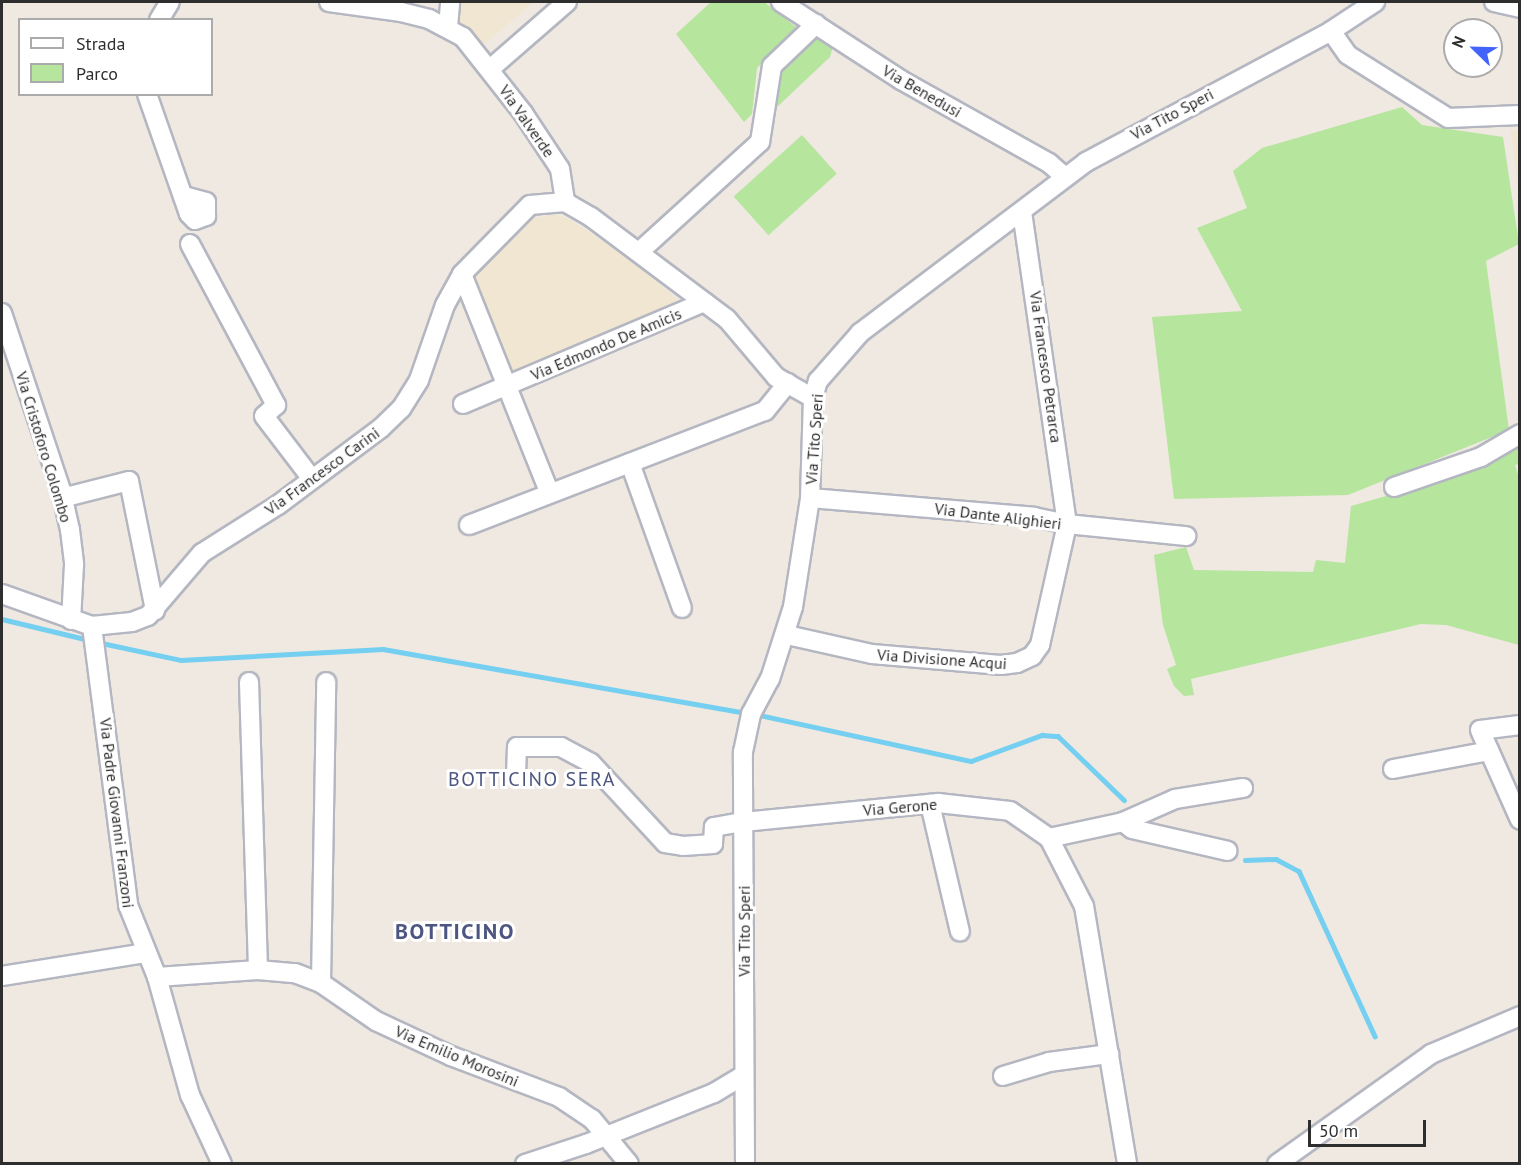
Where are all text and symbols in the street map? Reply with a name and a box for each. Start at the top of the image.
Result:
legend [18,18,213,96]
north arrow [1443,18,1503,78]
text: Strada [76,32,125,55]
text: N [1447,33,1470,51]
street label: Via Benedusi [879,61,965,121]
text: Parco [76,62,118,85]
street label: Via Valverde [495,81,559,161]
street label: Via Tito Speri [1127,84,1217,144]
street label: Via Francesco Petrarca [1026,290,1066,444]
street label: Via Edmondo De Amicis [528,303,684,385]
street label: Via Cristoforo Colombo [12,369,76,525]
street label: Via Tito Speri [801,393,827,485]
street label: Via Francesco Carini [261,423,383,519]
street label: Via Dante Alighieri [933,499,1063,533]
street label: Via Divisione Acqui [876,645,1008,673]
street label: Via Padre Giovanni Franzoni [96,717,138,909]
district label: BOTTICINO SERA [448,767,616,791]
street label: Via Gerone [862,794,938,820]
street label: Via Tito Speri [734,885,754,977]
district label: BOTTICINO [395,919,515,945]
street label: Via Emilio Morosini [392,1021,522,1091]
scale bar [1311,1108,1430,1146]
text: 50 m [1319,1119,1358,1142]

